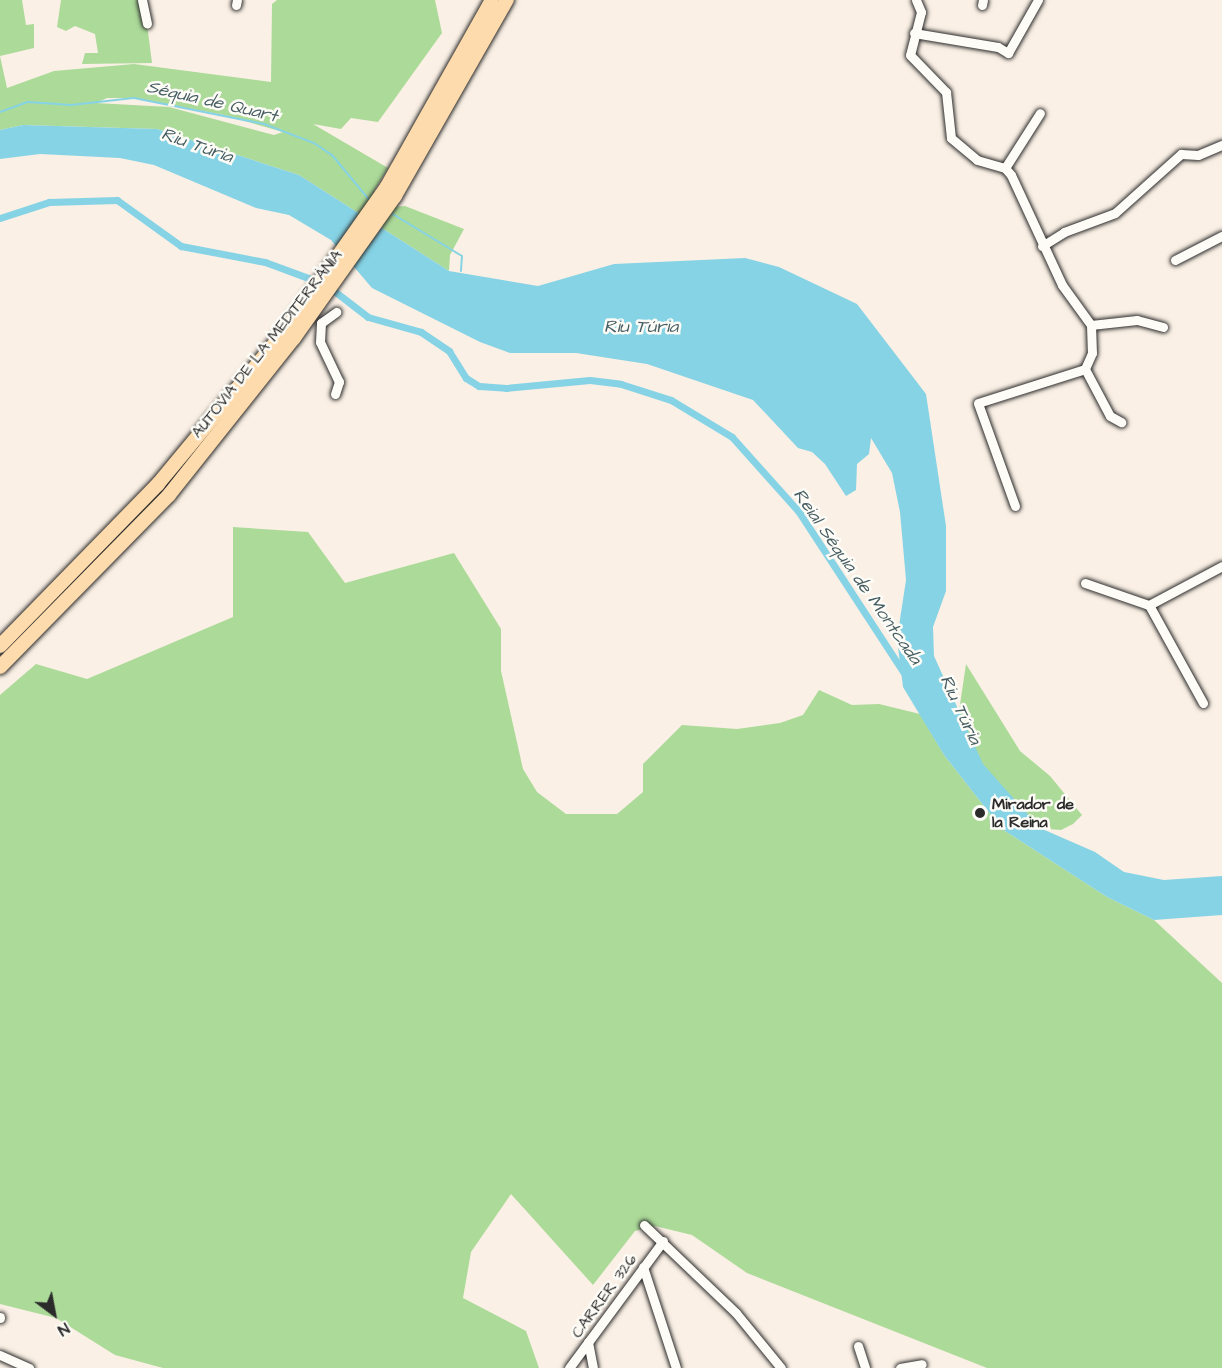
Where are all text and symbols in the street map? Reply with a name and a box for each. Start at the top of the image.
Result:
water label: Séquia de Quart [145,76,279,128]
water label: Riu Túria [158,124,236,168]
street label: AUTOVIA DE LA MEDITERRÀNIA [187,246,347,442]
water label: Riu Túria [604,316,678,338]
water label: Reial Séquia de Montcada [788,485,926,669]
water label: Riu Túria [935,672,985,748]
place label: Mirador de la Reina [992,794,1074,832]
marker: Mirador de la Reina [973,806,987,820]
street label: CARRER 326 [567,1250,641,1342]
north arrow [24,1284,84,1344]
text: N [53,1317,74,1341]

